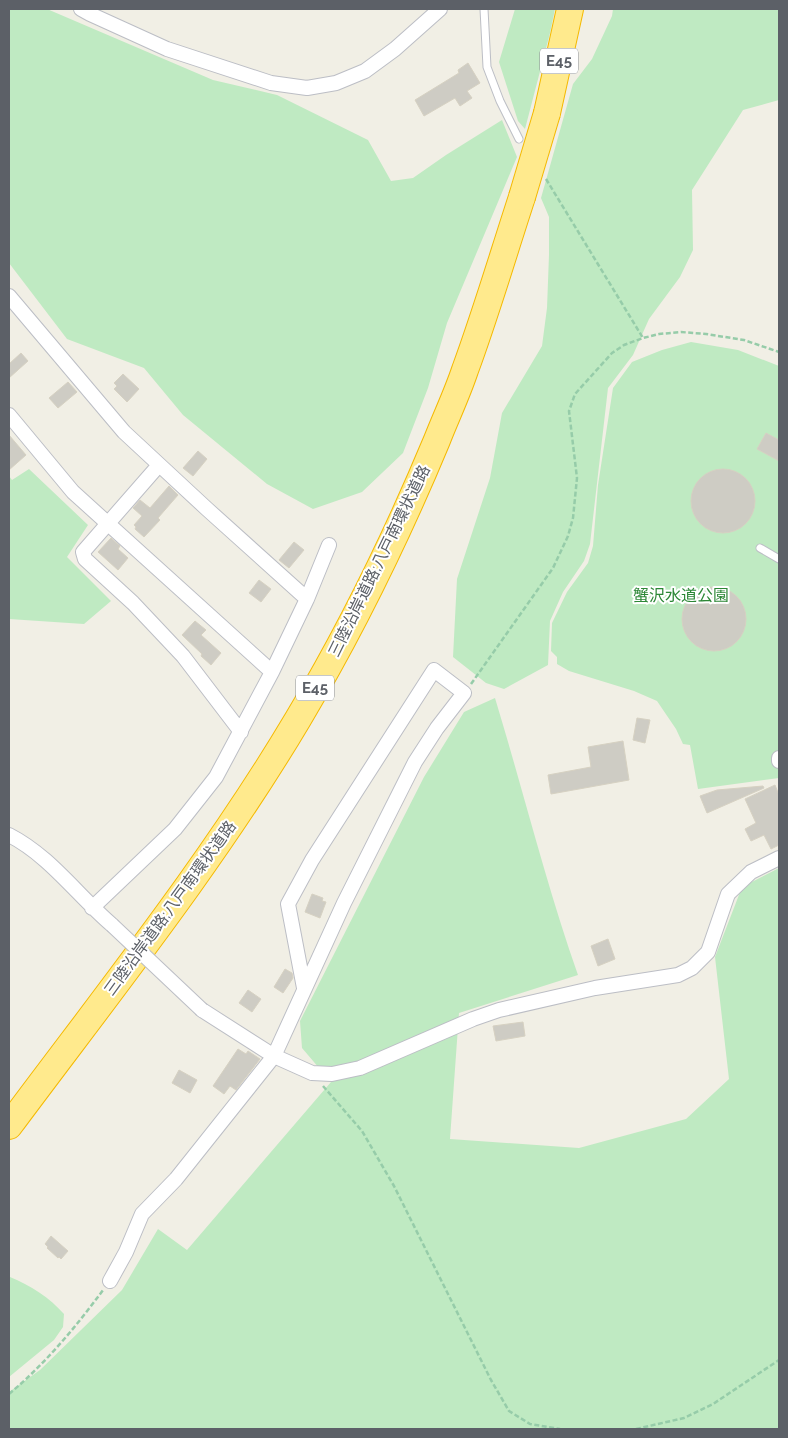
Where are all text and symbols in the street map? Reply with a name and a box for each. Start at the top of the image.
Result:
road number: E45 [540,48,578,74]
street label: 三陸沿岸道路;八戸南環状道路 [324,462,434,660]
park label: 蟹沢水道公園 [633,586,729,605]
road number: E45 [296,676,334,700]
street label: 三陸沿岸道路;八戸南環状道路 [100,817,240,999]

